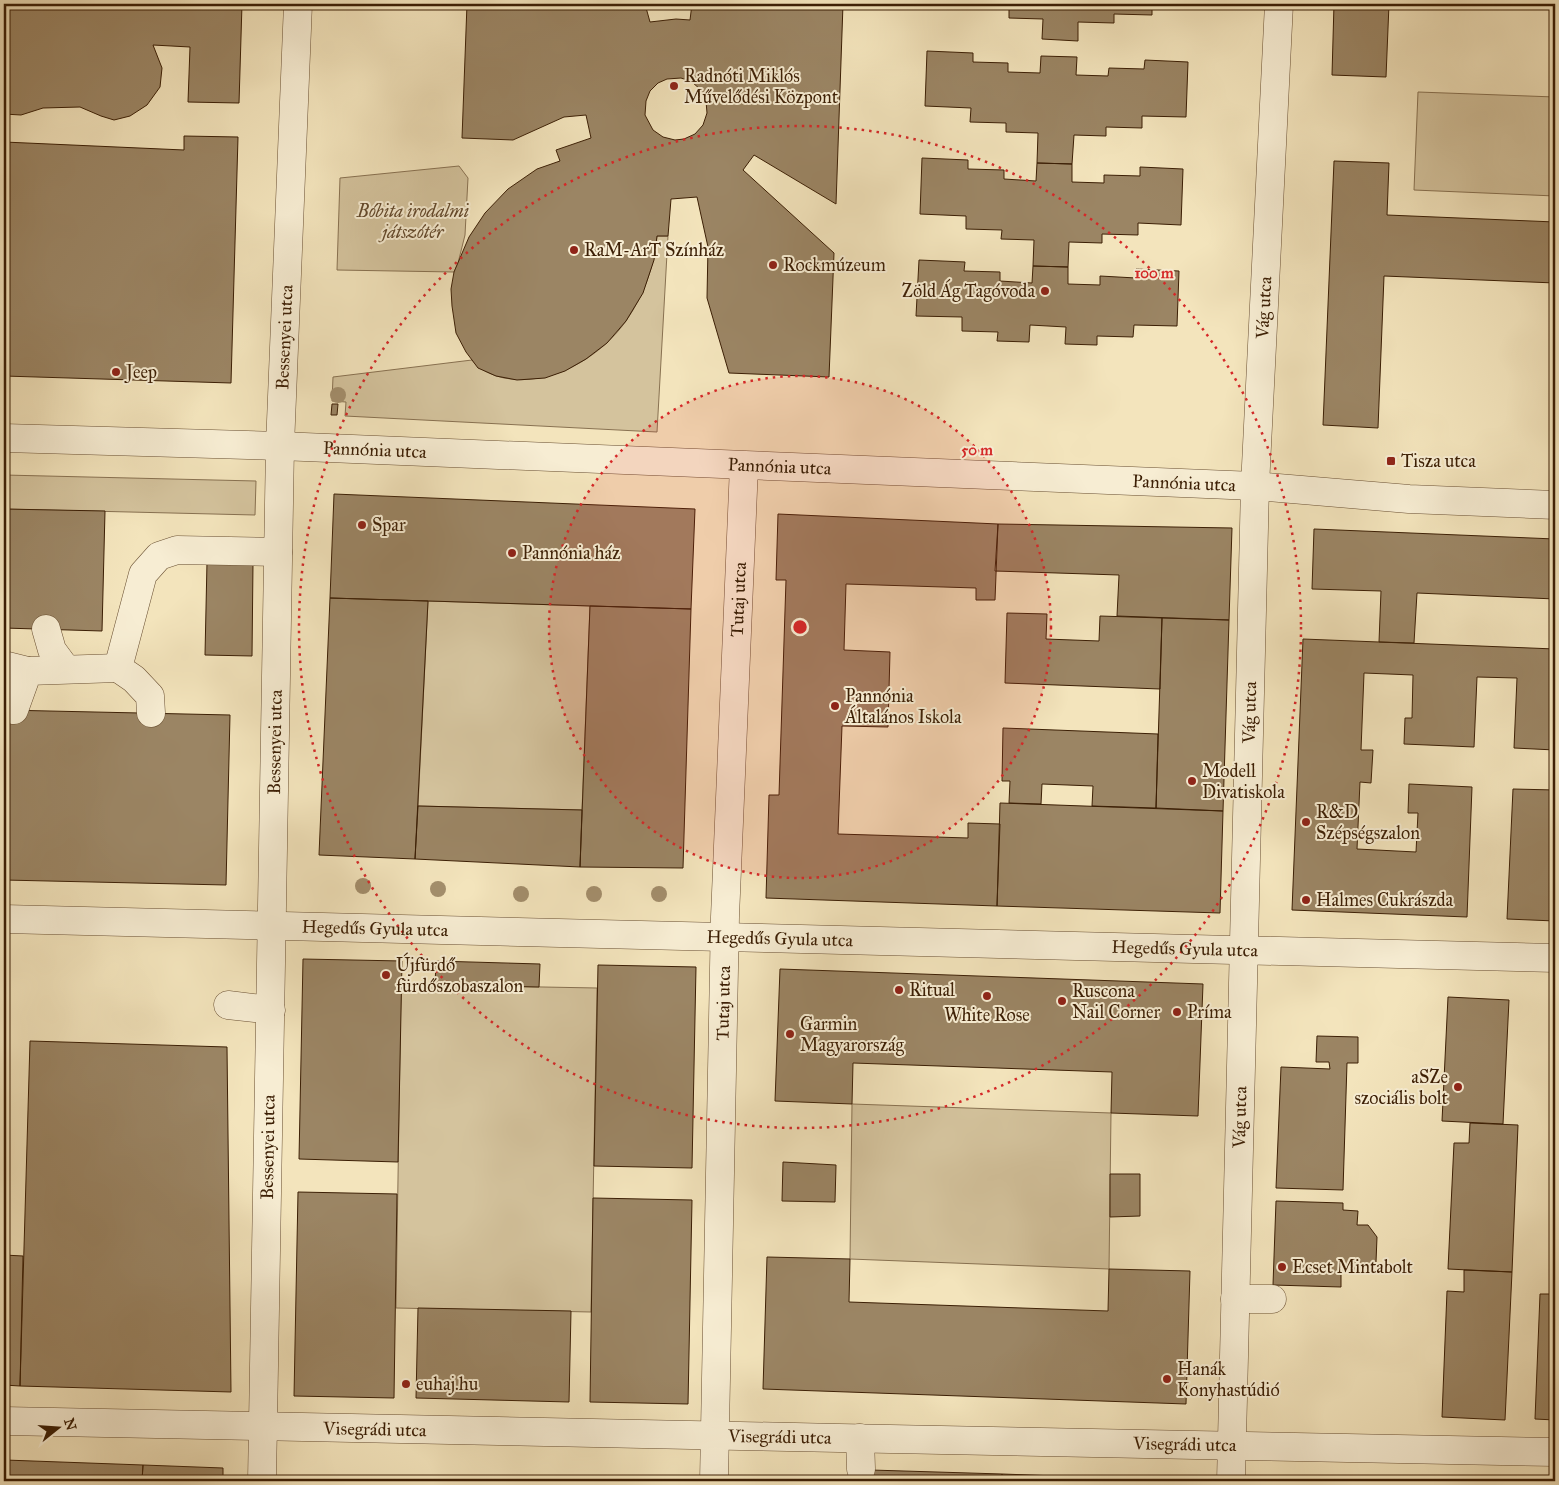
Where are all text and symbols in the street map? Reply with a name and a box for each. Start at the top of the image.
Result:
place label: Radnóti Miklós Művelődési Központ [684,65,839,108]
marker: Radnóti Miklós Művelődési Központ [668,80,680,92]
park label: Bóbita irodalmi játszótér [356,200,469,243]
place label: RaM-ArT Színház [584,239,724,261]
marker: RaM-ArT Színház [568,244,580,256]
place label: Rockmúzeum [783,254,886,276]
marker: Rockmúzeum [767,259,779,271]
text: 100 m [1134,264,1174,282]
street label: Vág utca [1251,276,1276,340]
place label: Zöld Ág Tagóvoda [902,278,1035,303]
street label: Bessenyei utca [271,284,298,390]
marker: Zöld Ág Tagóvoda [1039,285,1051,297]
place label: Jeep [124,361,157,384]
marker: Jeep [110,366,122,378]
street label: Pannónia utca [323,437,427,463]
text: 50 m [961,441,993,459]
place label: Tisza utca [1401,450,1476,472]
street label: Pannónia utca [727,453,832,480]
marker: Tisza utca [1385,455,1397,467]
street label: Pannónia utca [1132,470,1237,496]
place label: Spar [372,514,406,536]
marker: Spar [356,519,368,531]
place label: Pannónia ház [522,542,620,564]
marker: Pannónia ház [506,547,518,559]
street label: Tutaj utca [726,561,751,637]
centre of rings [791,618,809,636]
street label: Vág utca [1238,680,1261,745]
place label: Pannónia Általános Iskola [844,685,962,728]
street label: Bessenyei utca [263,689,287,795]
marker: Pannónia Általános Iskola [829,700,841,712]
place label: Modell Divatiskola [1202,760,1285,803]
marker: Modell Divatiskola [1186,775,1198,787]
place label: R&D Szépségszalon [1316,801,1420,845]
marker: R&D Szépségszalon [1300,816,1312,828]
place label: Halmes Cukrászda [1316,889,1454,911]
marker: Halmes Cukrászda [1300,894,1312,906]
street label: Hegedűs Gyula utca [301,915,449,941]
street label: Hegedűs Gyula utca [706,926,854,951]
street label: Hegedűs Gyula utca [1111,936,1259,962]
place label: Újfürdő fürdőszobaszalon [396,952,524,997]
street label: Tutaj utca [712,965,735,1041]
marker: Újfürdő fürdőszobaszalon [380,969,392,981]
place label: Ritual [909,979,955,1001]
place label: Ruscona Nail Corner [1072,980,1161,1023]
marker: Ritual [893,984,905,996]
marker: White Rose [981,990,993,1002]
marker: Ruscona Nail Corner [1056,995,1068,1007]
place label: Príma [1187,1001,1232,1023]
place label: White Rose [944,1004,1030,1026]
marker: Príma [1171,1006,1183,1018]
place label: Garmin Magyarország [800,1013,905,1057]
marker: Garmin Magyarország [784,1028,796,1040]
place label: aSZe szociális bolt [1354,1066,1449,1109]
marker: aSZe szociális bolt [1452,1081,1464,1093]
street label: Vág utca [1228,1085,1252,1149]
street label: Bessenyei utca [256,1094,280,1200]
place label: Ecset Mintabolt [1292,1256,1414,1278]
marker: Ecset Mintabolt [1276,1261,1288,1273]
place label: Hanák Konyhastúdió [1177,1358,1280,1401]
place label: euhaj.hu [416,1373,479,1395]
marker: Hanák Konyhastúdió [1161,1373,1173,1385]
marker: euhaj.hu [400,1378,412,1390]
north arrow [32,1402,82,1452]
text: N [60,1416,80,1433]
street label: Visegrádi utca [322,1417,427,1441]
street label: Visegrádi utca [727,1425,832,1449]
street label: Visegrádi utca [1132,1432,1237,1456]

